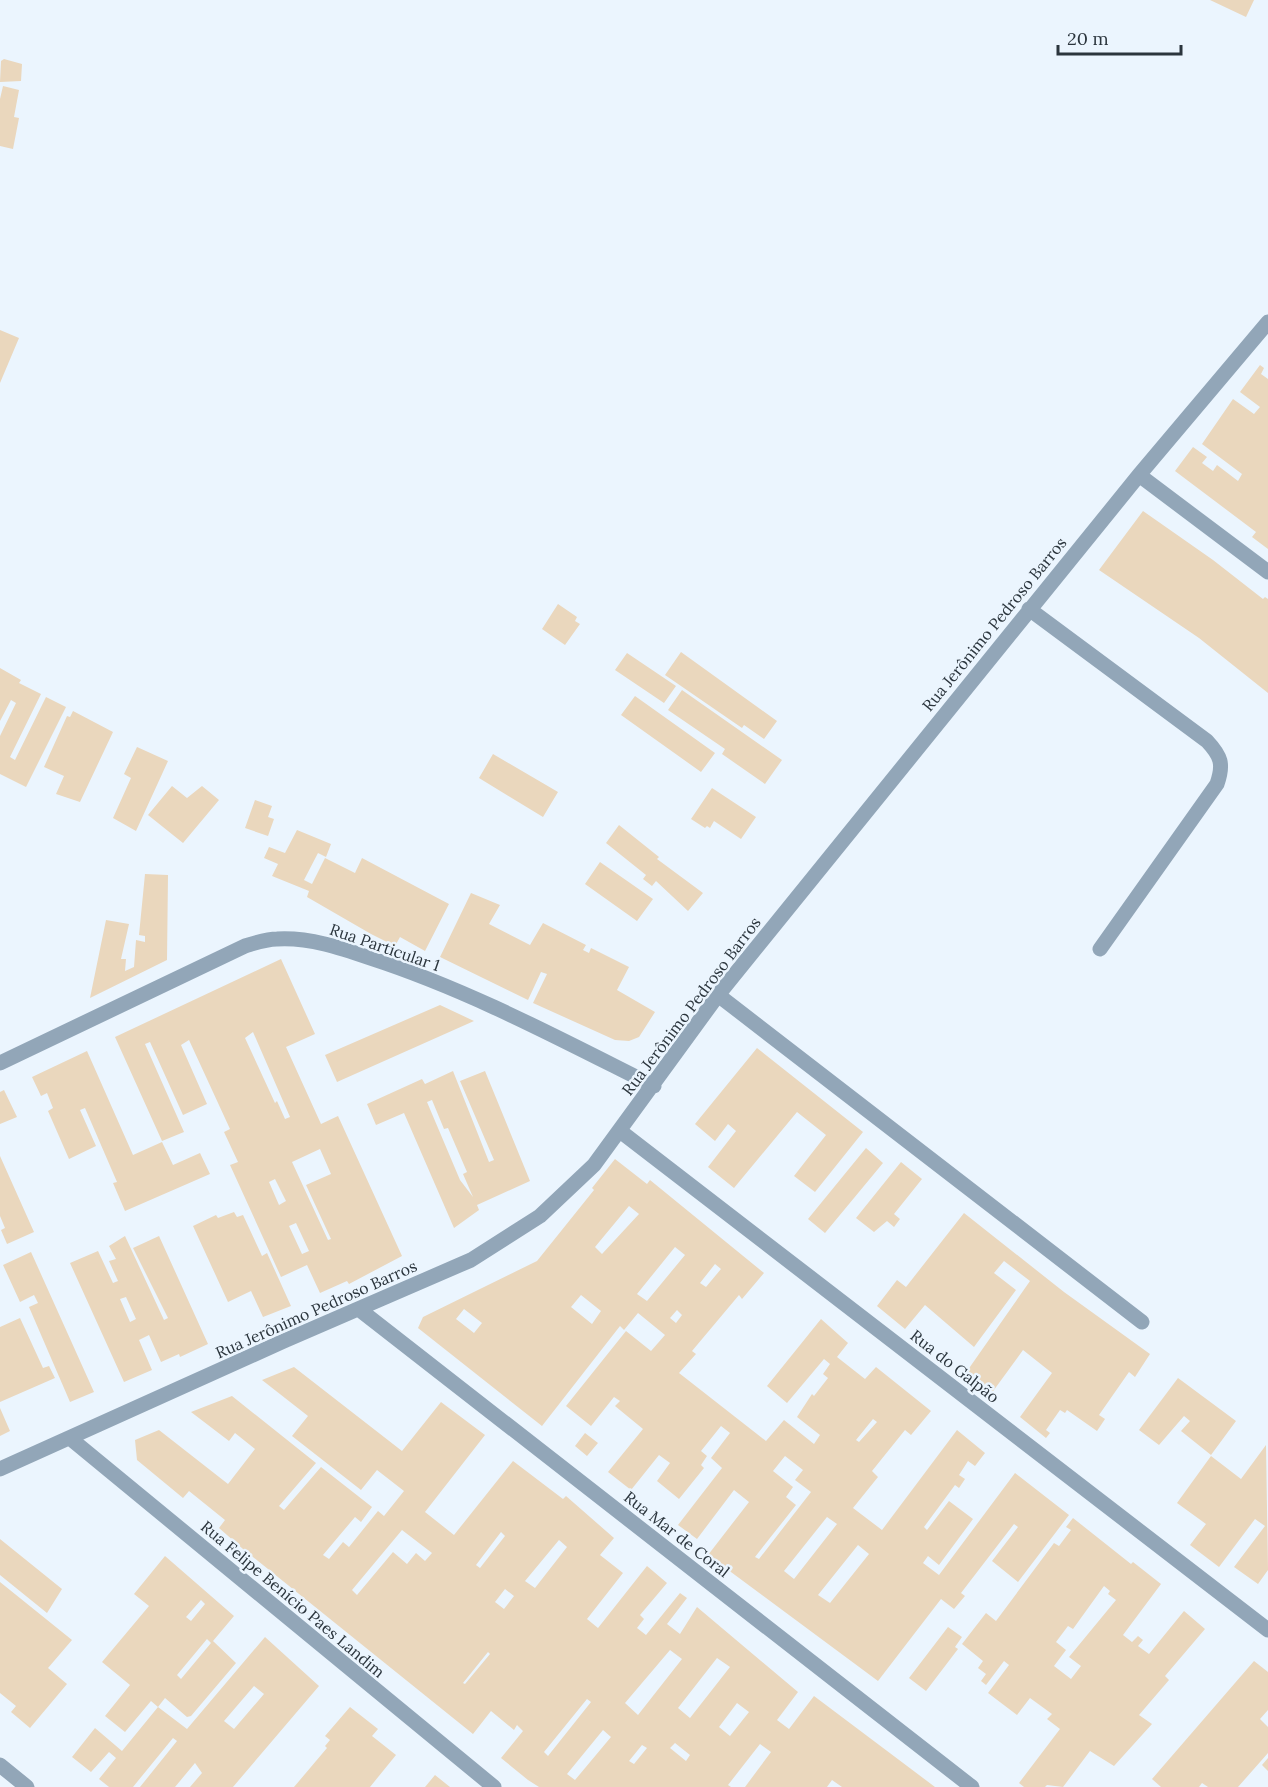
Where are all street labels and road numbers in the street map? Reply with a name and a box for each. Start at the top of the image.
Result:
street label: Rua Jerônimo Pedroso Barros [918,533,1070,715]
street label: Rua Jerônimo Pedroso Barros [617,913,765,1099]
street label: Rua Particular 1 [327,919,443,975]
street label: Rua Jerônimo Pedroso Barros [212,1255,420,1363]
street label: Rua do Galpão [907,1325,1003,1407]
street label: Rua Mar de Coral [620,1487,734,1581]
street label: Rua Felipe Benício Paes Landim [197,1516,389,1682]

